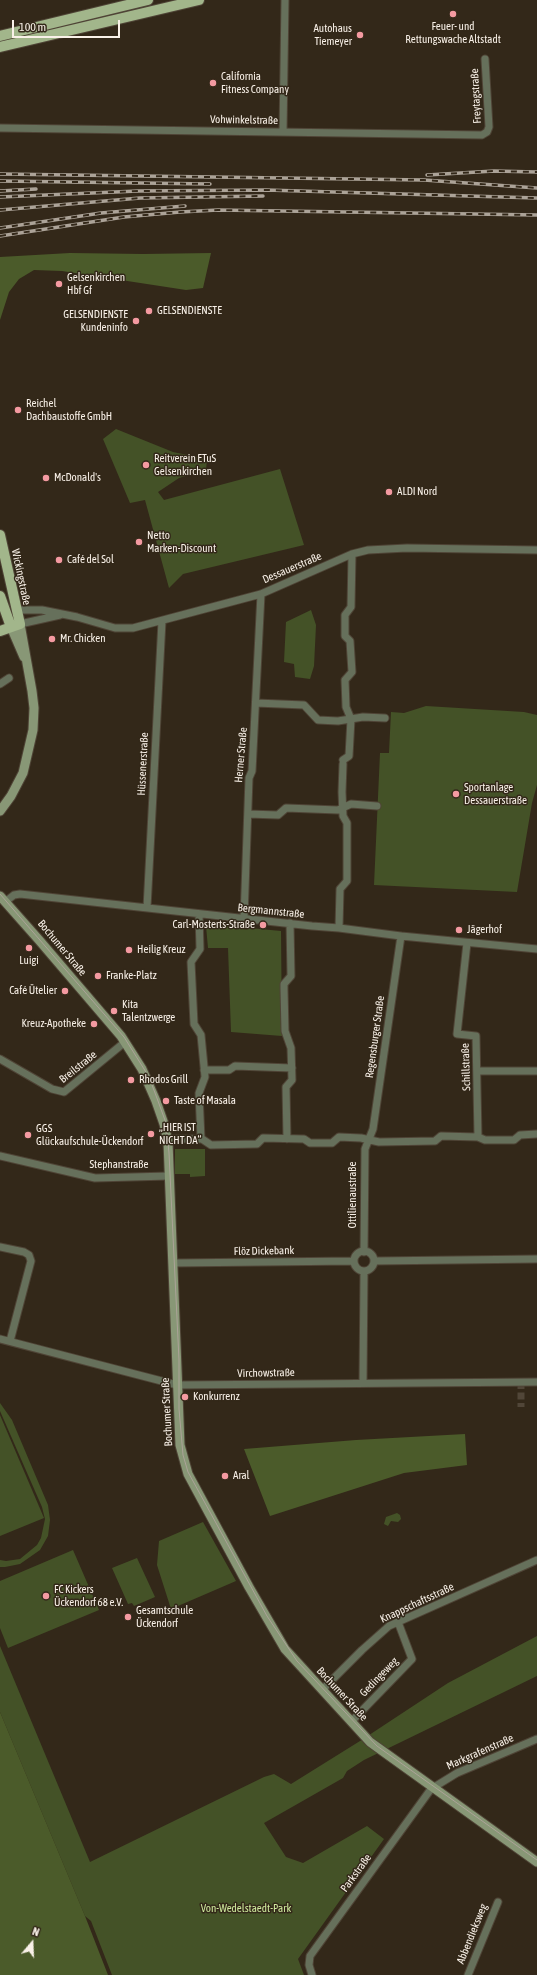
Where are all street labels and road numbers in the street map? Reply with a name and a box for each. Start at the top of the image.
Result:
street label: Freytagstraße [468,68,484,124]
street label: Vohwinkelstraße [210,113,278,127]
street label: Wickingstraße [9,548,33,606]
street label: Dessauerstraße [260,550,324,586]
street label: Herner Straße [232,727,250,783]
street label: Hüssenerstraße [135,732,151,796]
street label: Bergmannstraße [237,901,305,921]
street label: Bochumer Straße [35,917,89,979]
street label: Regensburger Straße [363,995,387,1079]
street label: Schillstraße [459,1043,473,1091]
street label: Breilstraße [57,1048,99,1086]
street label: Stephanstraße [89,1158,149,1172]
street label: Ottilienaustraße [346,1162,360,1228]
street label: Flöz Dickebank [234,1244,294,1258]
street label: Virchowstraße [237,1366,295,1380]
street label: Bochumer Straße [159,1377,175,1447]
street label: Knappschaftsstraße [378,1580,456,1626]
street label: Gedingeweg [357,1655,401,1699]
street label: Bochumer Straße [314,1664,370,1724]
street label: Markgrafenstraße [444,1731,516,1773]
street label: Parkstraße [338,1851,374,1895]
street label: Abbendieksweg [454,1902,490,1966]

